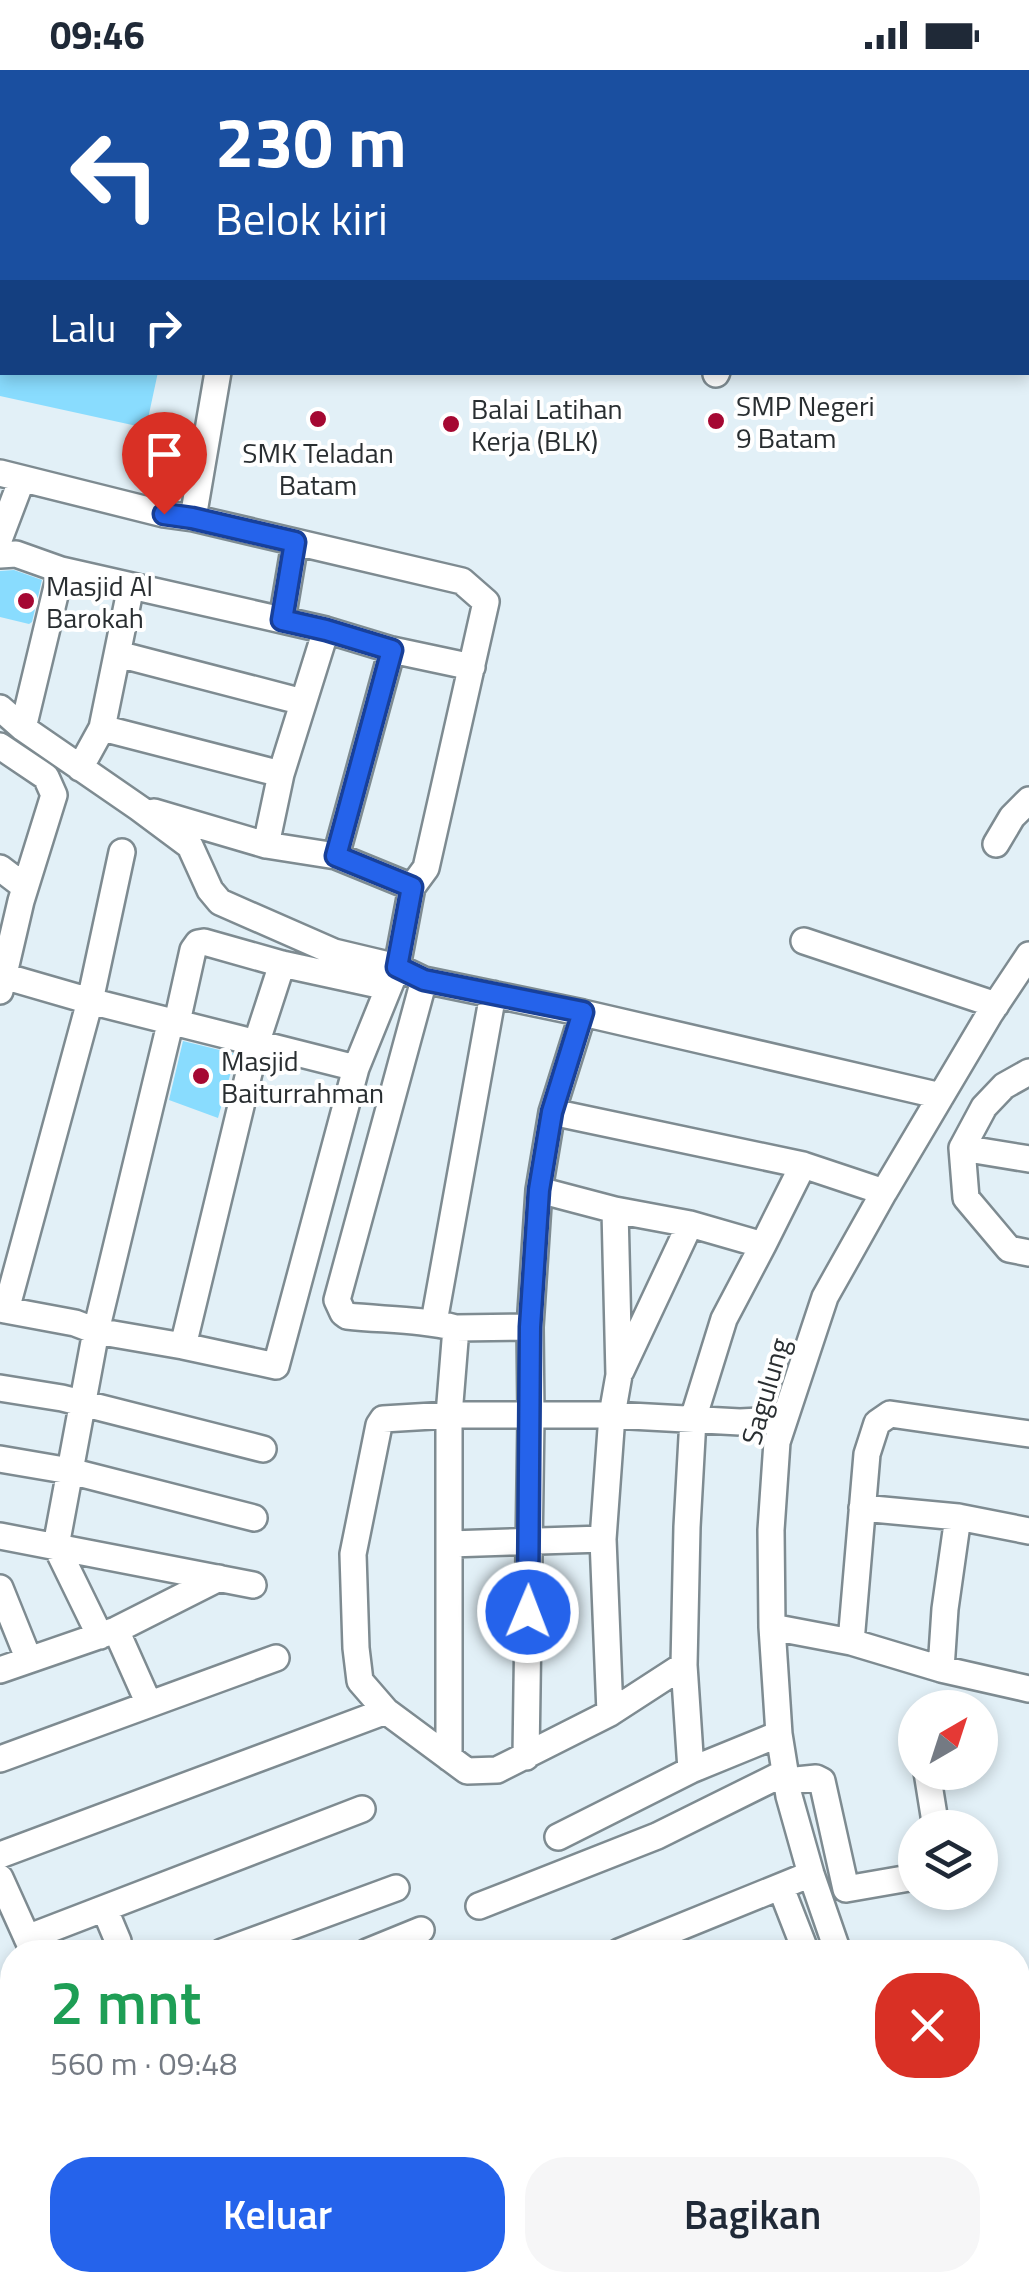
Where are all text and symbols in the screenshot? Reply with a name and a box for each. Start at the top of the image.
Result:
text: 09:46 [50,6,145,64]
text: 230 m [215,88,407,194]
icon: left [50,110,180,240]
text: Belok kiri [215,184,388,252]
text: Lalu [50,299,116,357]
icon: right [136,300,191,355]
place label: SMP Negeri 9 Batam [736,384,875,459]
place label: Balai Latihan Kerja (BLK) [471,387,623,462]
marker: SMK Teladan Batam [307,408,329,430]
marker: SMP Negeri 9 Batam [705,410,727,432]
pin [122,412,207,515]
marker: Balai Latihan Kerja (BLK) [440,413,462,435]
icon: arrive [137,427,192,482]
place label: SMK Teladan Batam [242,431,394,506]
place label: Masjid Al Barokah [46,564,153,639]
marker: Masjid Al Barokah [15,590,37,612]
place label: Masjid Baiturrahman [221,1039,384,1114]
marker: Masjid Baiturrahman [190,1065,212,1087]
street label: Sagulung [729,1333,801,1449]
position arrow [476,1560,580,1664]
north arrow [898,1690,998,1790]
map controls [898,1690,998,1910]
button: layers [898,1810,998,1910]
text: 2 mnt [50,1956,201,2047]
button: close [875,1973,980,2078]
text: 560 m · 09:48 [50,2039,237,2087]
button: Keluar [50,2157,505,2272]
button: Bagikan [525,2157,980,2272]

